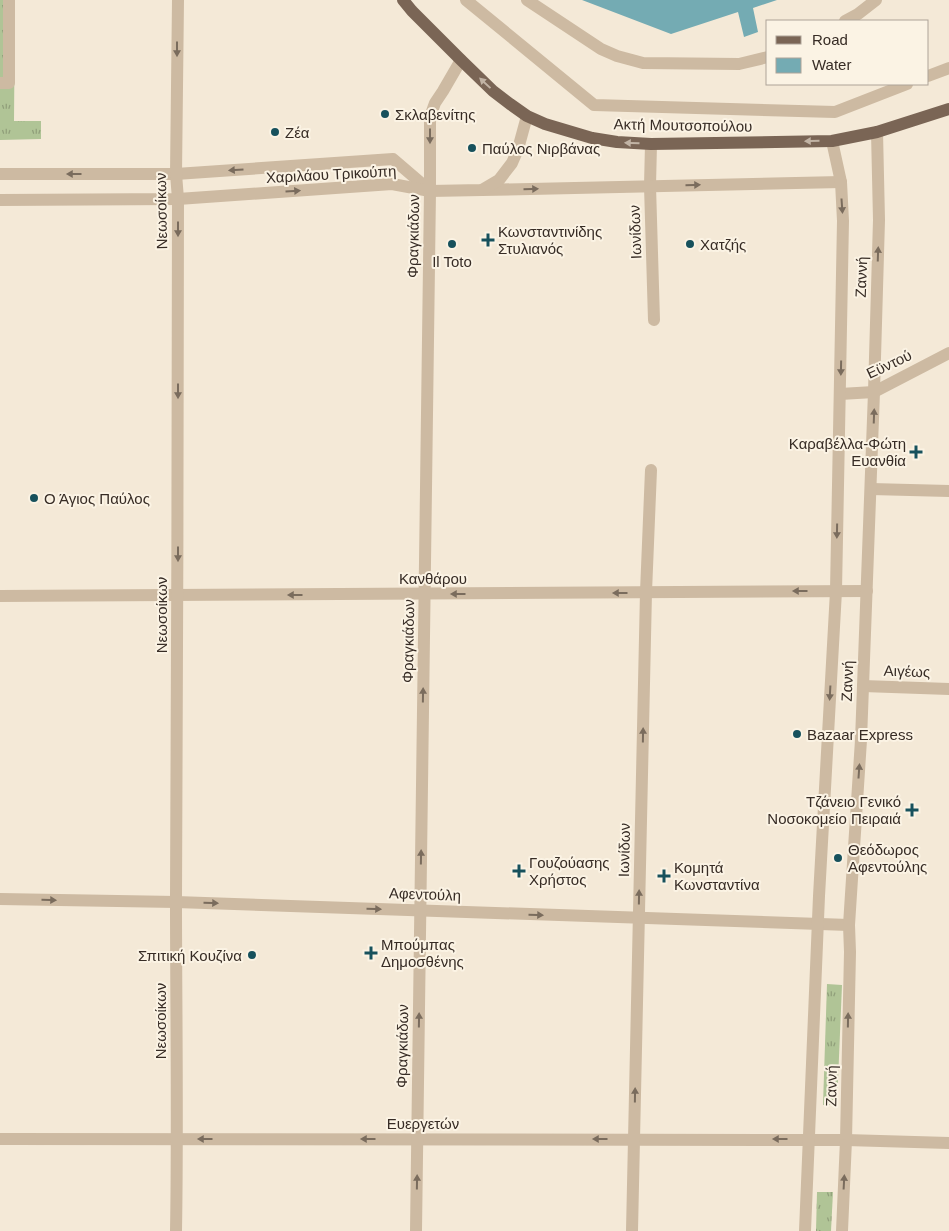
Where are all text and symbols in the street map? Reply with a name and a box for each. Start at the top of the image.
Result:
legend [766,20,929,85]
text: Road [812,31,848,48]
one-way arrow [173,41,181,57]
text: Water [812,56,851,73]
one-way arrow [479,77,491,89]
place label: Σκλαβενίτης [395,106,475,123]
marker: Σκλαβενίτης [379,108,391,120]
street label: Ακτή Μουτσοπούλου [614,115,752,135]
place label: Ζέα [285,124,310,141]
marker: Ζέα [269,126,281,138]
one-way arrow [426,128,434,144]
one-way arrow [803,137,819,145]
one-way arrow [623,138,639,146]
place label: Παύλος Νιρβάνας [482,140,600,157]
marker: Παύλος Νιρβάνας [466,142,478,154]
street label: Χαριλάου Τρικούπη [265,162,397,186]
one-way arrow [228,166,244,174]
one-way arrow [65,170,81,178]
street label: Νεωσοίκων [152,173,170,249]
one-way arrow [686,181,702,189]
one-way arrow [523,185,539,193]
one-way arrow [286,187,302,195]
street label: Φραγκιάδων [404,194,422,278]
one-way arrow [839,198,847,214]
street label: Ιωνίδων [626,205,644,259]
one-way arrow [174,221,182,237]
place label: Κωνσταντινίδης Στυλιανός [498,223,602,257]
marker: Κωνσταντινίδης Στυλιανός [482,234,494,246]
place label: Χατζής [700,236,746,253]
marker: Il Toto [446,238,458,250]
marker: Χατζής [684,238,696,250]
one-way arrow [874,246,882,262]
place label: Il Toto [432,253,472,270]
street label: Ζαννή [852,256,870,298]
street label: Εϋντού [864,346,914,382]
one-way arrow [837,361,845,377]
one-way arrow [174,383,182,399]
one-way arrow [870,408,878,424]
place label: Καραβέλλα-Φώτη Ευανθία [789,435,906,469]
marker: Καραβέλλα-Φώτη Ευανθία [910,446,922,458]
place label: Ο Άγιος Παύλος [44,490,150,507]
marker: Ο Άγιος Παύλος [28,492,40,504]
one-way arrow [833,523,841,539]
one-way arrow [174,546,182,562]
street label: Κανθάρου [399,570,467,587]
street label: Νεωσοίκων [153,577,170,653]
one-way arrow [792,587,808,595]
one-way arrow [612,589,628,597]
one-way arrow [450,590,466,598]
one-way arrow [287,591,303,599]
street label: Φραγκιάδων [399,599,417,683]
street label: Ζαννή [838,660,856,702]
street label: Αιγέως [883,662,931,680]
one-way arrow [826,685,834,701]
one-way arrow [419,687,427,703]
place label: Bazaar Express [807,726,913,743]
one-way arrow [639,727,647,743]
marker: Bazaar Express [791,728,803,740]
one-way arrow [855,763,863,779]
place label: Τζάνειο Γενικό Νοσοκομείο Πειραιά [767,793,901,827]
marker: Τζάνειο Γενικό Νοσοκομείο Πειραιά [905,803,919,817]
street label: Ιωνίδων [615,823,633,877]
place label: Θεόδωρος Αφεντούλης [848,841,927,875]
one-way arrow [417,849,425,865]
marker: Θεόδωρος Αφεντούλης [832,852,844,864]
place label: Γουζούασης Χρήστος [529,854,609,888]
place label: Κομητά Κωνσταντίνα [674,859,760,893]
marker: Γουζούασης Χρήστος [513,865,525,877]
marker: Κομητά Κωνσταντίνα [658,870,670,882]
street label: Αφεντούλη [389,884,461,904]
one-way arrow [635,889,643,905]
one-way arrow [41,896,57,904]
one-way arrow [203,900,219,908]
one-way arrow [366,905,382,913]
one-way arrow [528,911,544,919]
place label: Μπούμπας Δημοσθένης [381,936,464,970]
place label: Σπιτική Κουζίνα [138,947,242,964]
marker: Μπούμπας Δημοσθένης [365,947,377,959]
marker: Σπιτική Κουζίνα [246,949,258,961]
street label: Νεωσοίκων [152,983,169,1059]
street label: Φραγκιάδων [393,1004,411,1088]
one-way arrow [415,1012,423,1028]
one-way arrow [845,1012,853,1028]
street label: Ζαννή [822,1065,840,1107]
one-way arrow [631,1087,639,1103]
street label: Ευεργετών [387,1115,459,1132]
one-way arrow [197,1135,213,1143]
one-way arrow [359,1135,375,1143]
one-way arrow [592,1135,608,1143]
one-way arrow [772,1135,788,1143]
one-way arrow [413,1174,421,1190]
one-way arrow [841,1174,849,1190]

